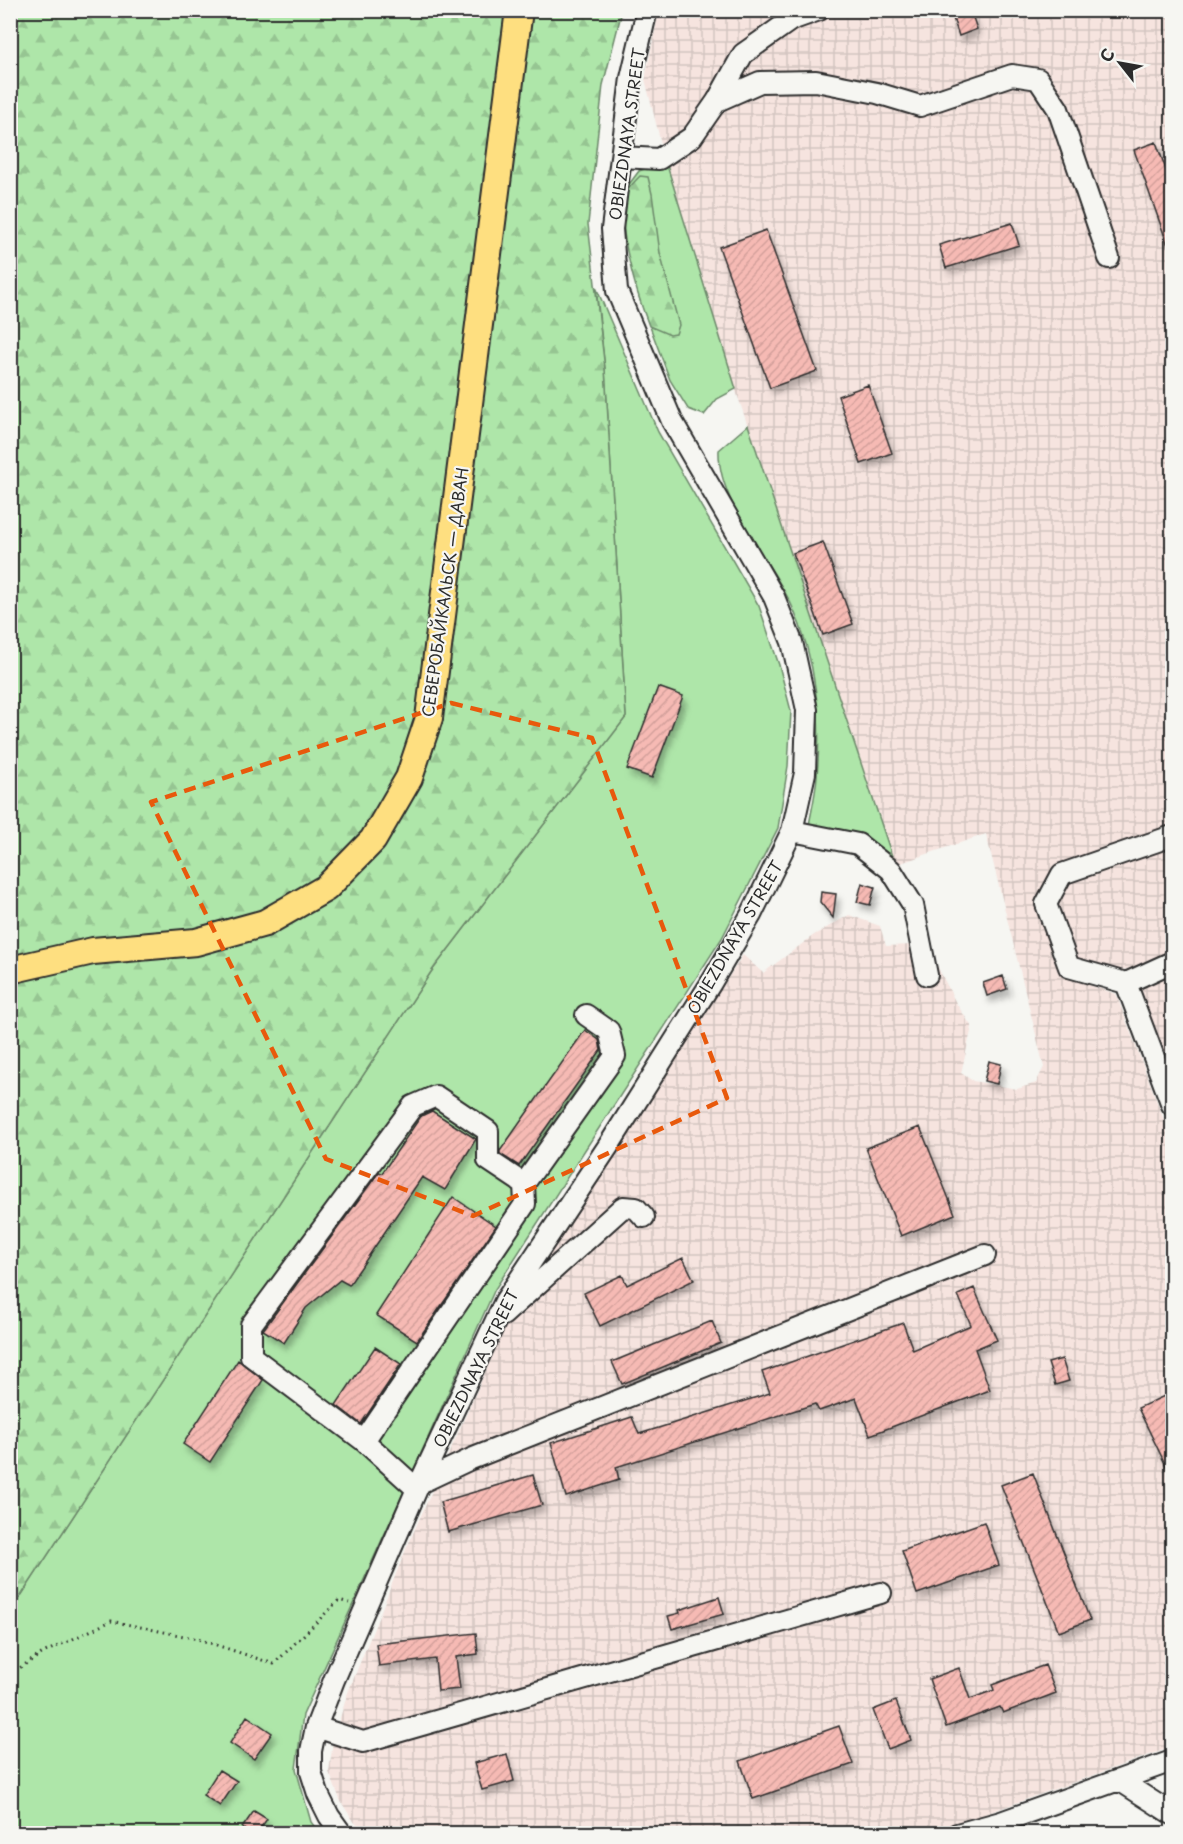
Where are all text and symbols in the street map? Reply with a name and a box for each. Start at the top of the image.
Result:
north arrow [1090,33,1150,93]
text: С [1093,43,1120,66]
street label: OBIEZDNAYA STREET [602,46,650,222]
street label: СЕВЕРОБАЙКАЛЬСК — ДАВАН [415,466,473,718]
street label: OBIEZDNAYA STREET [680,856,788,1018]
street label: OBIEZDNAYA STREET [426,1285,524,1451]

